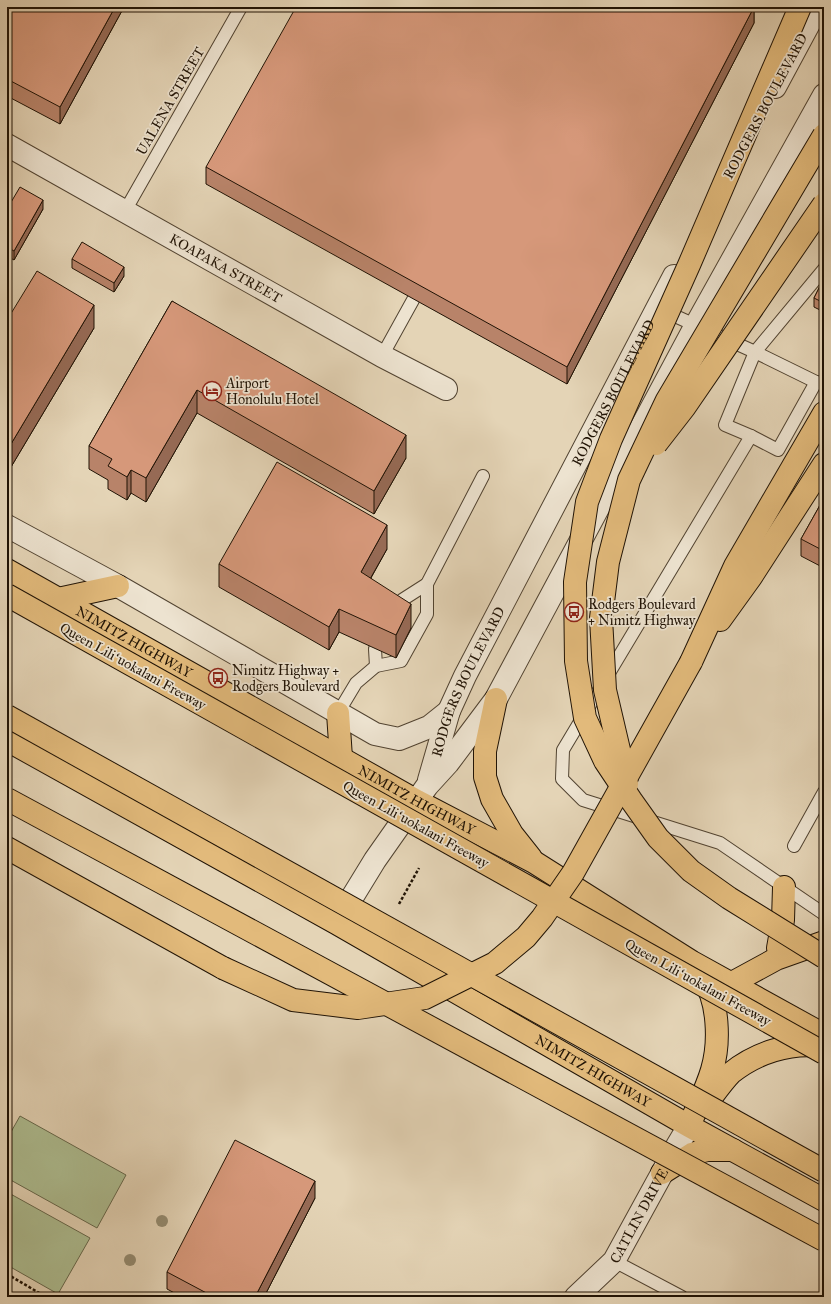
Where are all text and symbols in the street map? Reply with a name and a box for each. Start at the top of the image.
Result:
street label: RODGERS BOULEVARD [720,30,811,182]
street label: UALENA STREET [133,44,208,158]
street label: KOAPAKA STREET [166,230,285,307]
street label: RODGERS BOULEVARD [568,317,659,469]
place label: Airport Honolulu Hotel [225,375,319,408]
hotel icon: Airport Honolulu Hotel [201,380,223,402]
place label: Rodgers Boulevard + Nimitz Highway [588,596,696,629]
bus stop icon: Rodgers Boulevard + Nimitz Highway [563,601,585,623]
street label: NIMITZ HIGHWAY [73,603,196,682]
street label: RODGERS BOULEVARD [428,604,509,759]
street label: Queen Liliʻuokalani Freeway [57,619,209,714]
place label: Nimitz Highway + Rodgers Boulevard [232,662,340,695]
bus stop icon: Nimitz Highway + Rodgers Boulevard [207,667,229,689]
street label: NIMITZ HIGHWAY [355,762,479,839]
street label: Queen Liliʻuokalani Freeway [340,777,492,872]
street label: Queen Liliʻuokalani Freeway [622,935,774,1030]
street label: NIMITZ HIGHWAY [532,1031,655,1112]
street label: CATLIN DRIVE [606,1165,672,1267]

